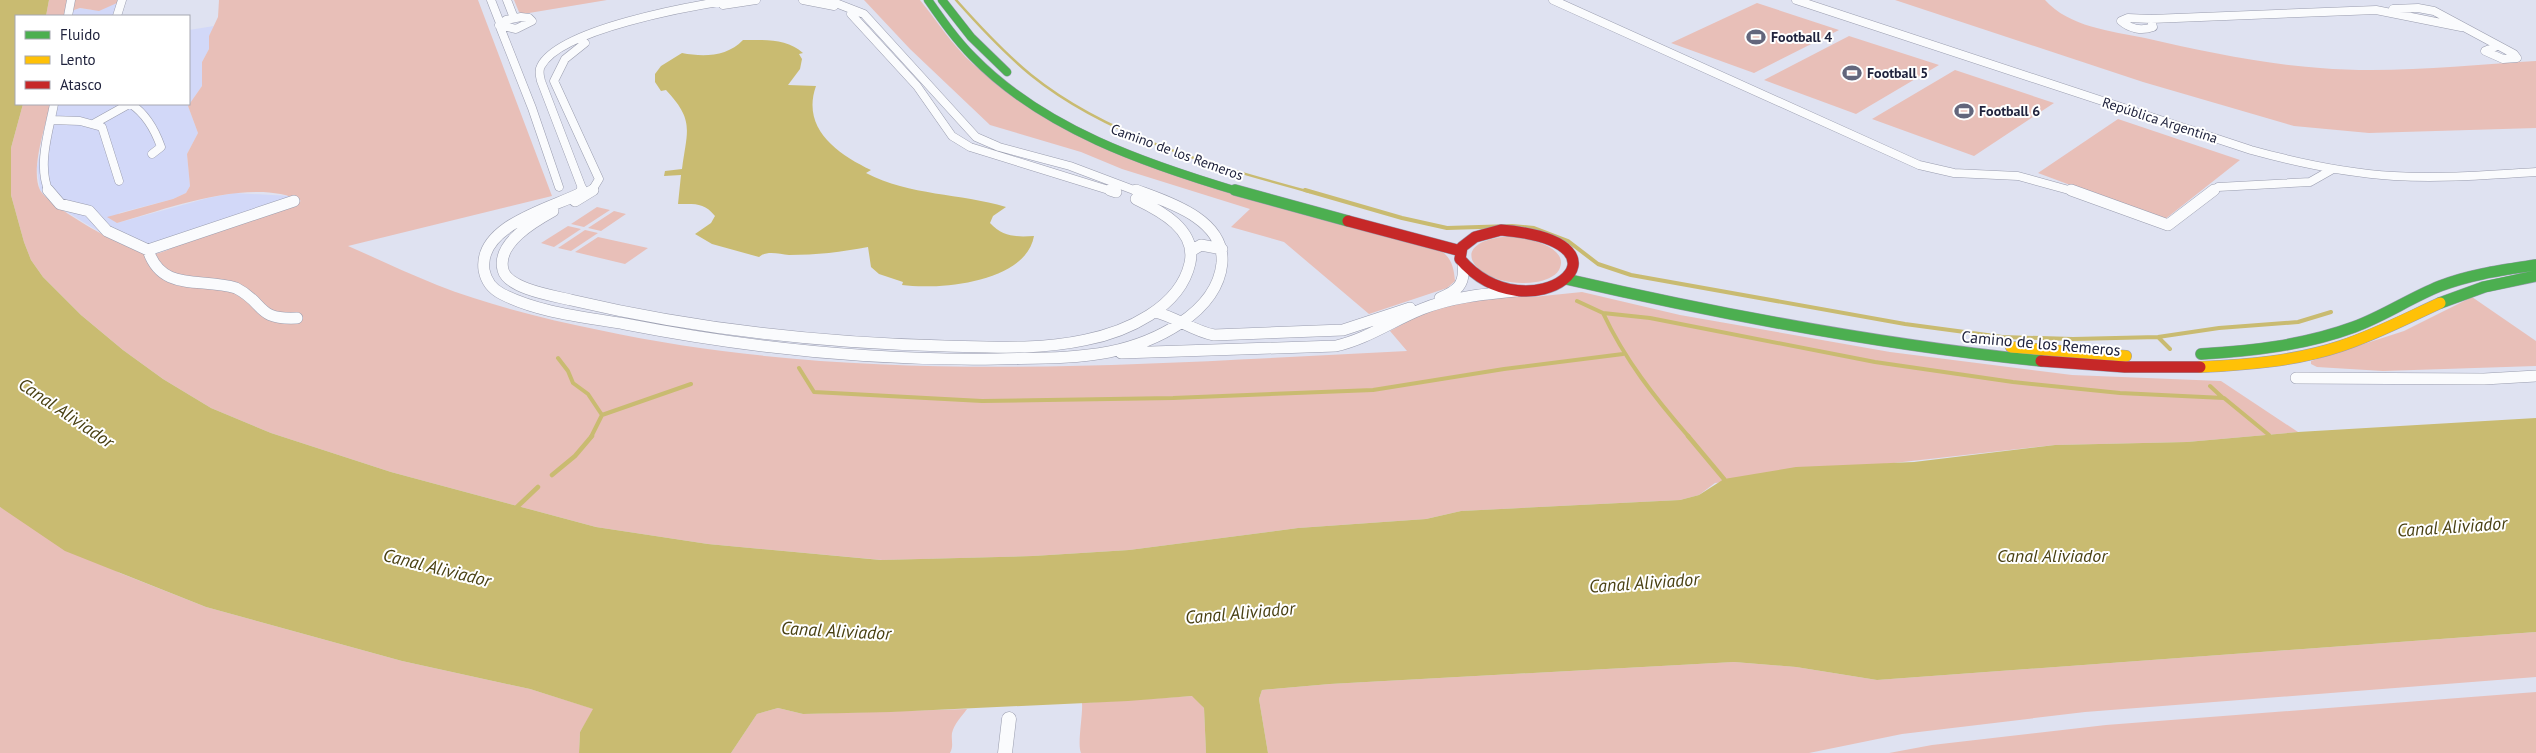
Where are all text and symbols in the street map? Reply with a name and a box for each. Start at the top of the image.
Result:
legend [15,15,190,105]
text: Fluido [60,25,100,44]
sports icon: Football 4 [1745,26,1767,48]
place label: Football 4 [1771,28,1832,46]
text: Lento [60,50,96,69]
sports icon: Football 5 [1841,62,1863,84]
place label: Football 5 [1867,64,1928,82]
text: Atasco [60,75,102,94]
street label: República Argentina [2100,93,2220,147]
sports icon: Football 6 [1953,100,1975,122]
place label: Football 6 [1979,102,2040,120]
street label: Camino de los Remeros [1108,120,1246,184]
street label: Camino de los Remeros [1961,326,2122,360]
water label: Canal Aliviador [14,372,119,454]
water label: Canal Aliviador [2396,511,2509,542]
water label: Canal Aliviador [381,543,494,592]
water label: Canal Aliviador [1997,544,2108,567]
water label: Canal Aliviador [1588,567,1701,598]
water label: Canal Aliviador [1184,596,1297,629]
water label: Canal Aliviador [780,616,893,645]

